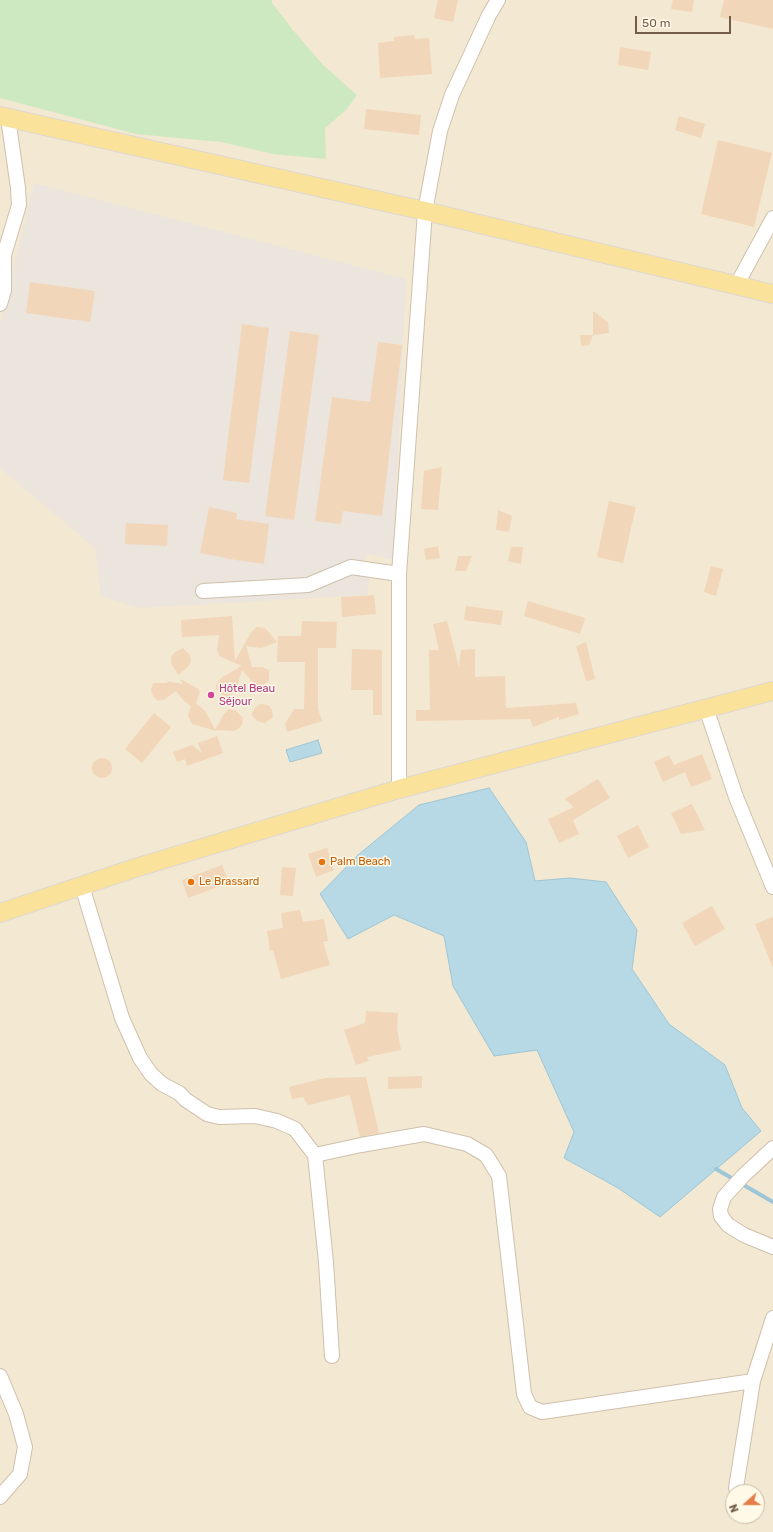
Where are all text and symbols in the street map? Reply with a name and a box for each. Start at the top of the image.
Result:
scale bar [637,8,733,34]
text: 50 m [642,16,670,30]
place label: Hôtel Beau Séjour [219,682,275,708]
marker: Hôtel Beau Séjour [206,690,216,700]
place label: Palm Beach [330,855,391,869]
marker: Palm Beach [317,857,327,867]
place label: Le Brassard [199,875,259,889]
marker: Le Brassard [186,877,196,887]
north arrow [725,1484,765,1524]
text: N [727,1502,742,1514]

